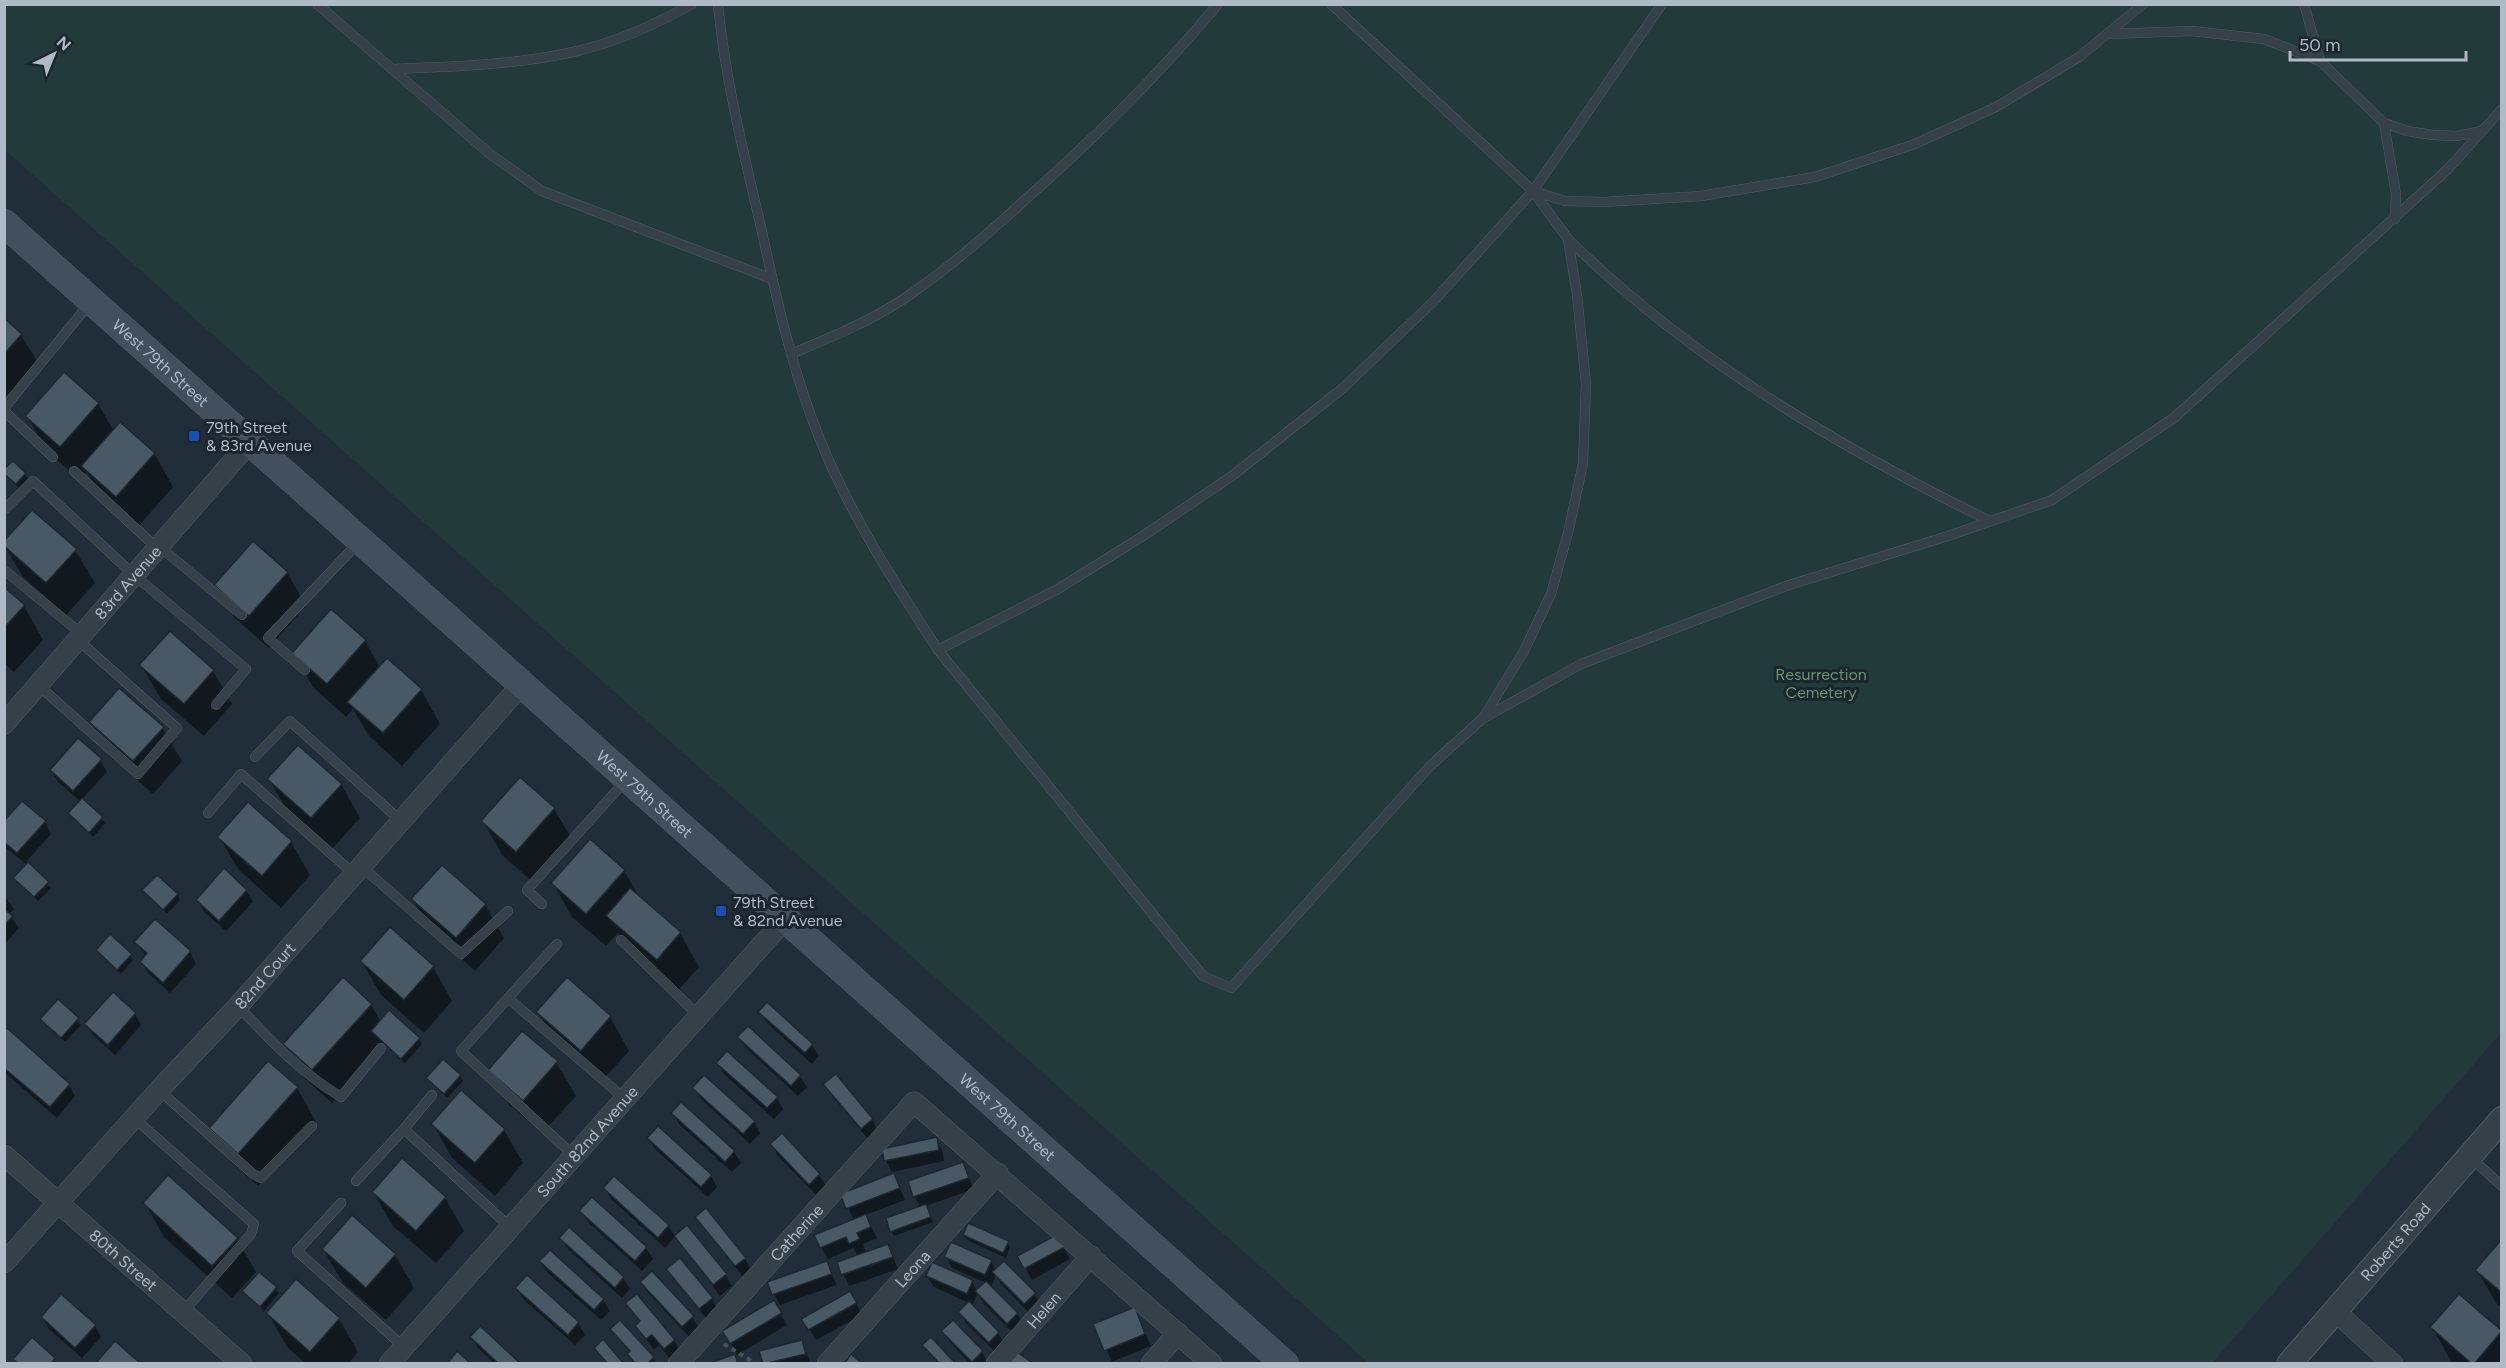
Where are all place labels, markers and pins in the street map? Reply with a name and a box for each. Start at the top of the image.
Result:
place label: 79th Street & 83rd Avenue [206,418,312,455]
marker: 79th Street & 83rd Avenue [187,429,201,443]
place label: 79th Street & 82nd Avenue [733,893,843,930]
marker: 79th Street & 82nd Avenue [714,904,728,918]

